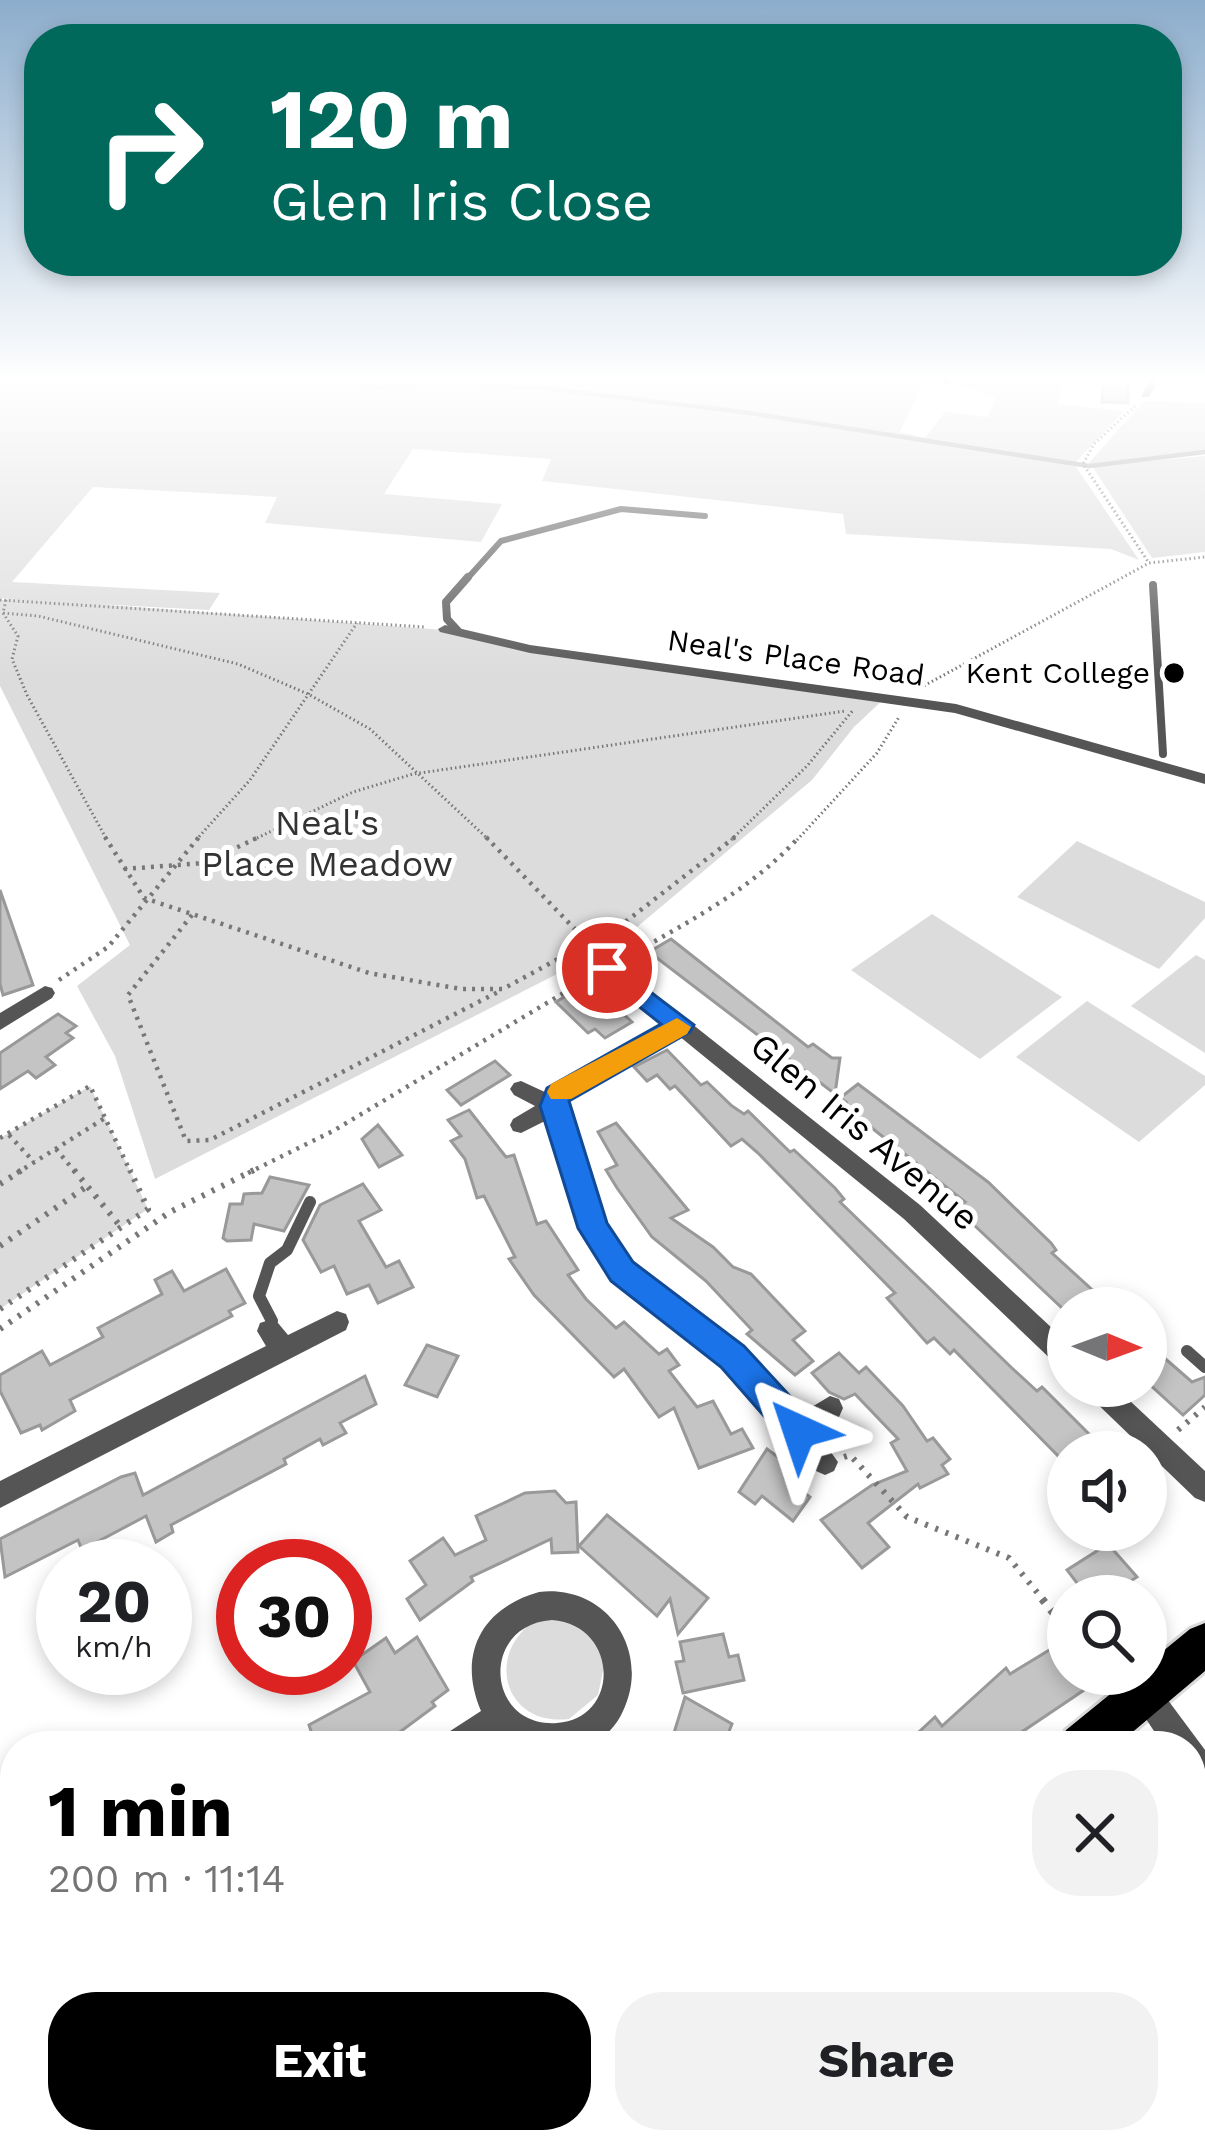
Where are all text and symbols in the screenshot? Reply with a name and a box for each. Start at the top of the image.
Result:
text: 120 m [270,70,513,168]
icon: right [72,72,228,228]
text: Glen Iris Close [270,170,653,233]
street label: Neal's Place Road [665,622,927,693]
place label: Kent College [966,655,1150,690]
marker: Kent College [1161,660,1187,686]
park label: Neal's Place Meadow [201,802,453,885]
pin [556,917,658,1019]
icon: arrive [574,935,640,1001]
street label: Glen Iris Avenue [742,1024,987,1239]
north arrow [1047,1287,1167,1407]
map controls [1047,1287,1167,1695]
position arrow [736,1368,862,1494]
button: sound [1047,1431,1167,1551]
speed limit sign: 30 [216,1539,372,1695]
text: 20 [77,1566,151,1637]
button: search [1047,1575,1167,1695]
text: km/h [75,1629,153,1664]
text: 1 min [48,1769,233,1853]
button: close [1032,1770,1158,1896]
text: 200 m · 11:14 [48,1856,285,1901]
button: Exit [48,1992,591,2130]
button: Share [615,1992,1158,2130]

